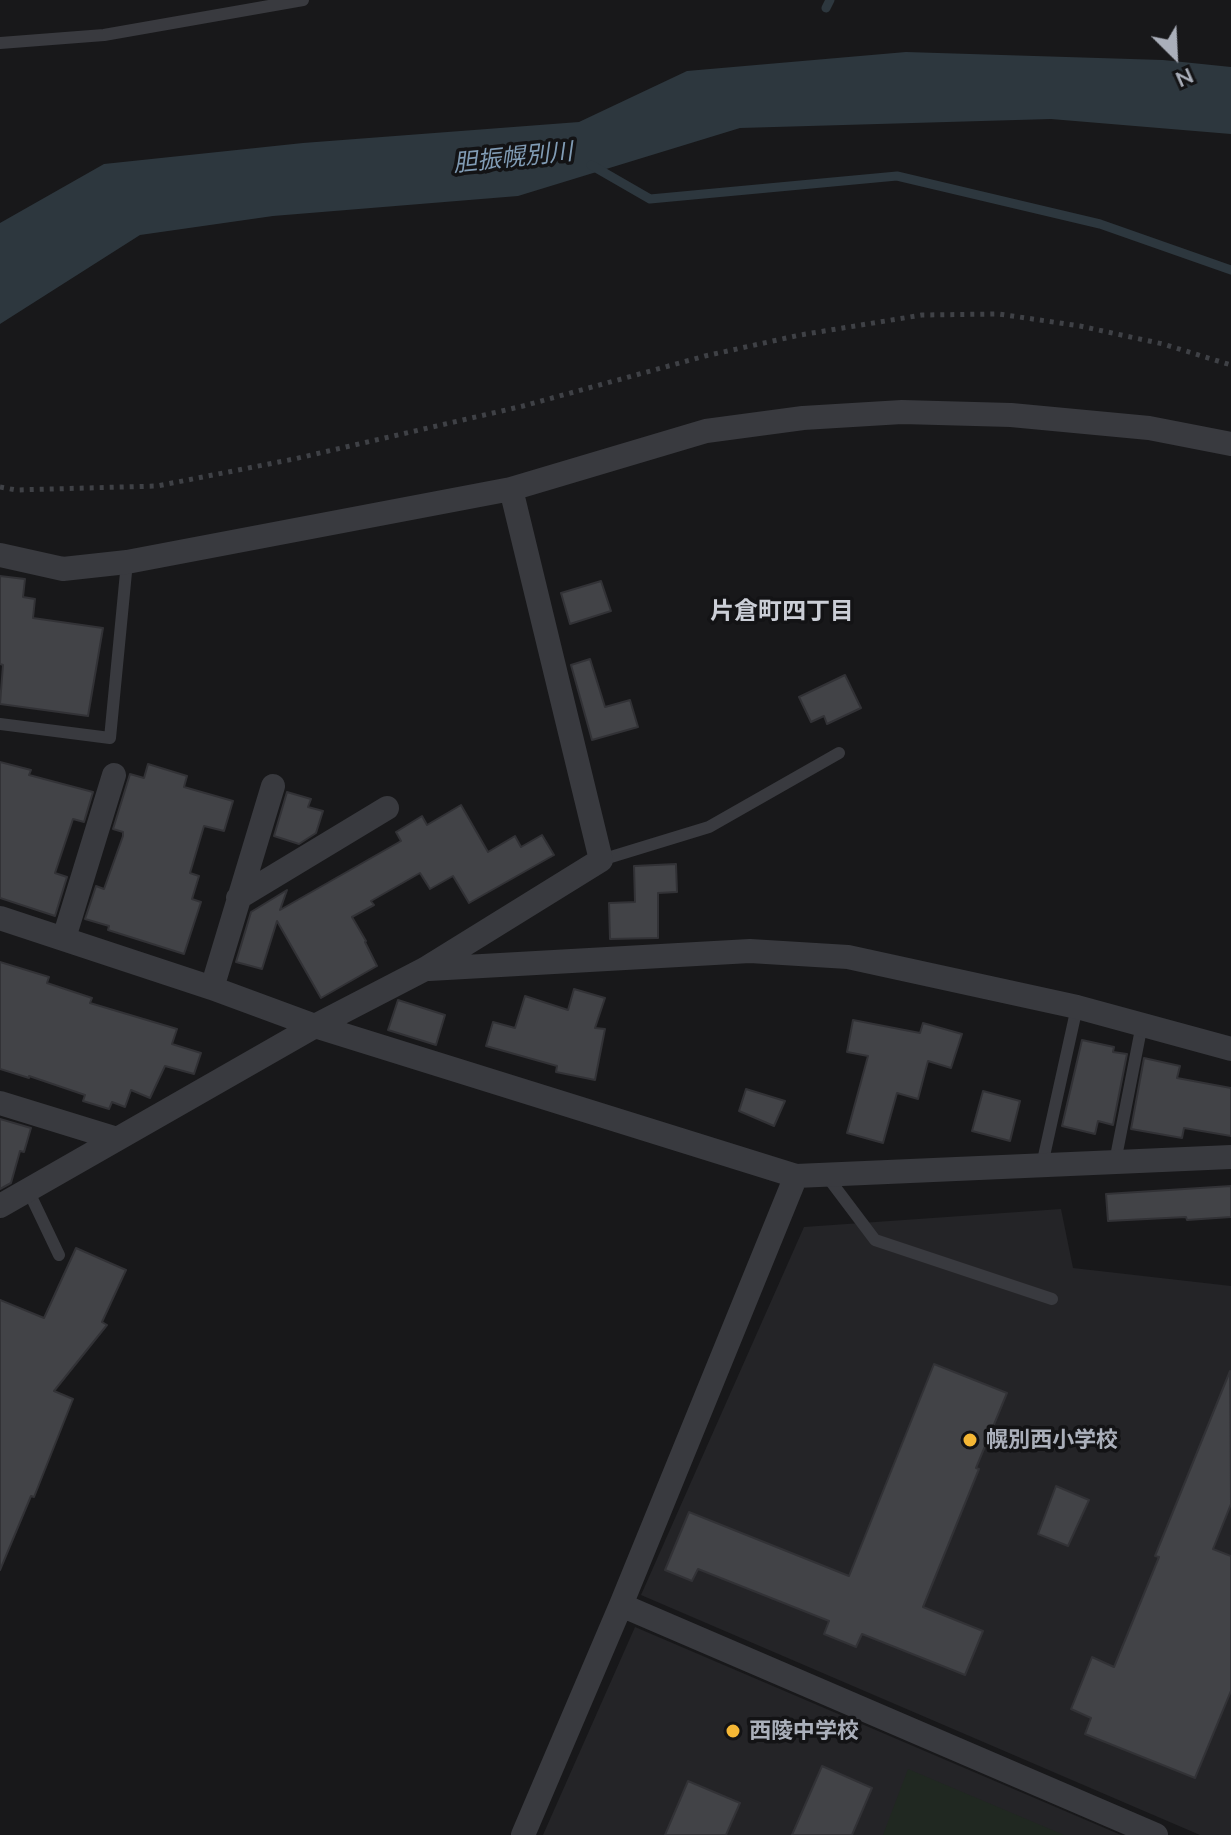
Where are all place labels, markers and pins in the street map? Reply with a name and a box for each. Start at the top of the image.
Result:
place label: 幌別西小学校 [986,1427,1118,1453]
marker: 幌別西小学校 [961,1431,979,1449]
place label: 西陵中学校 [749,1718,859,1744]
marker: 西陵中学校 [724,1722,742,1740]

